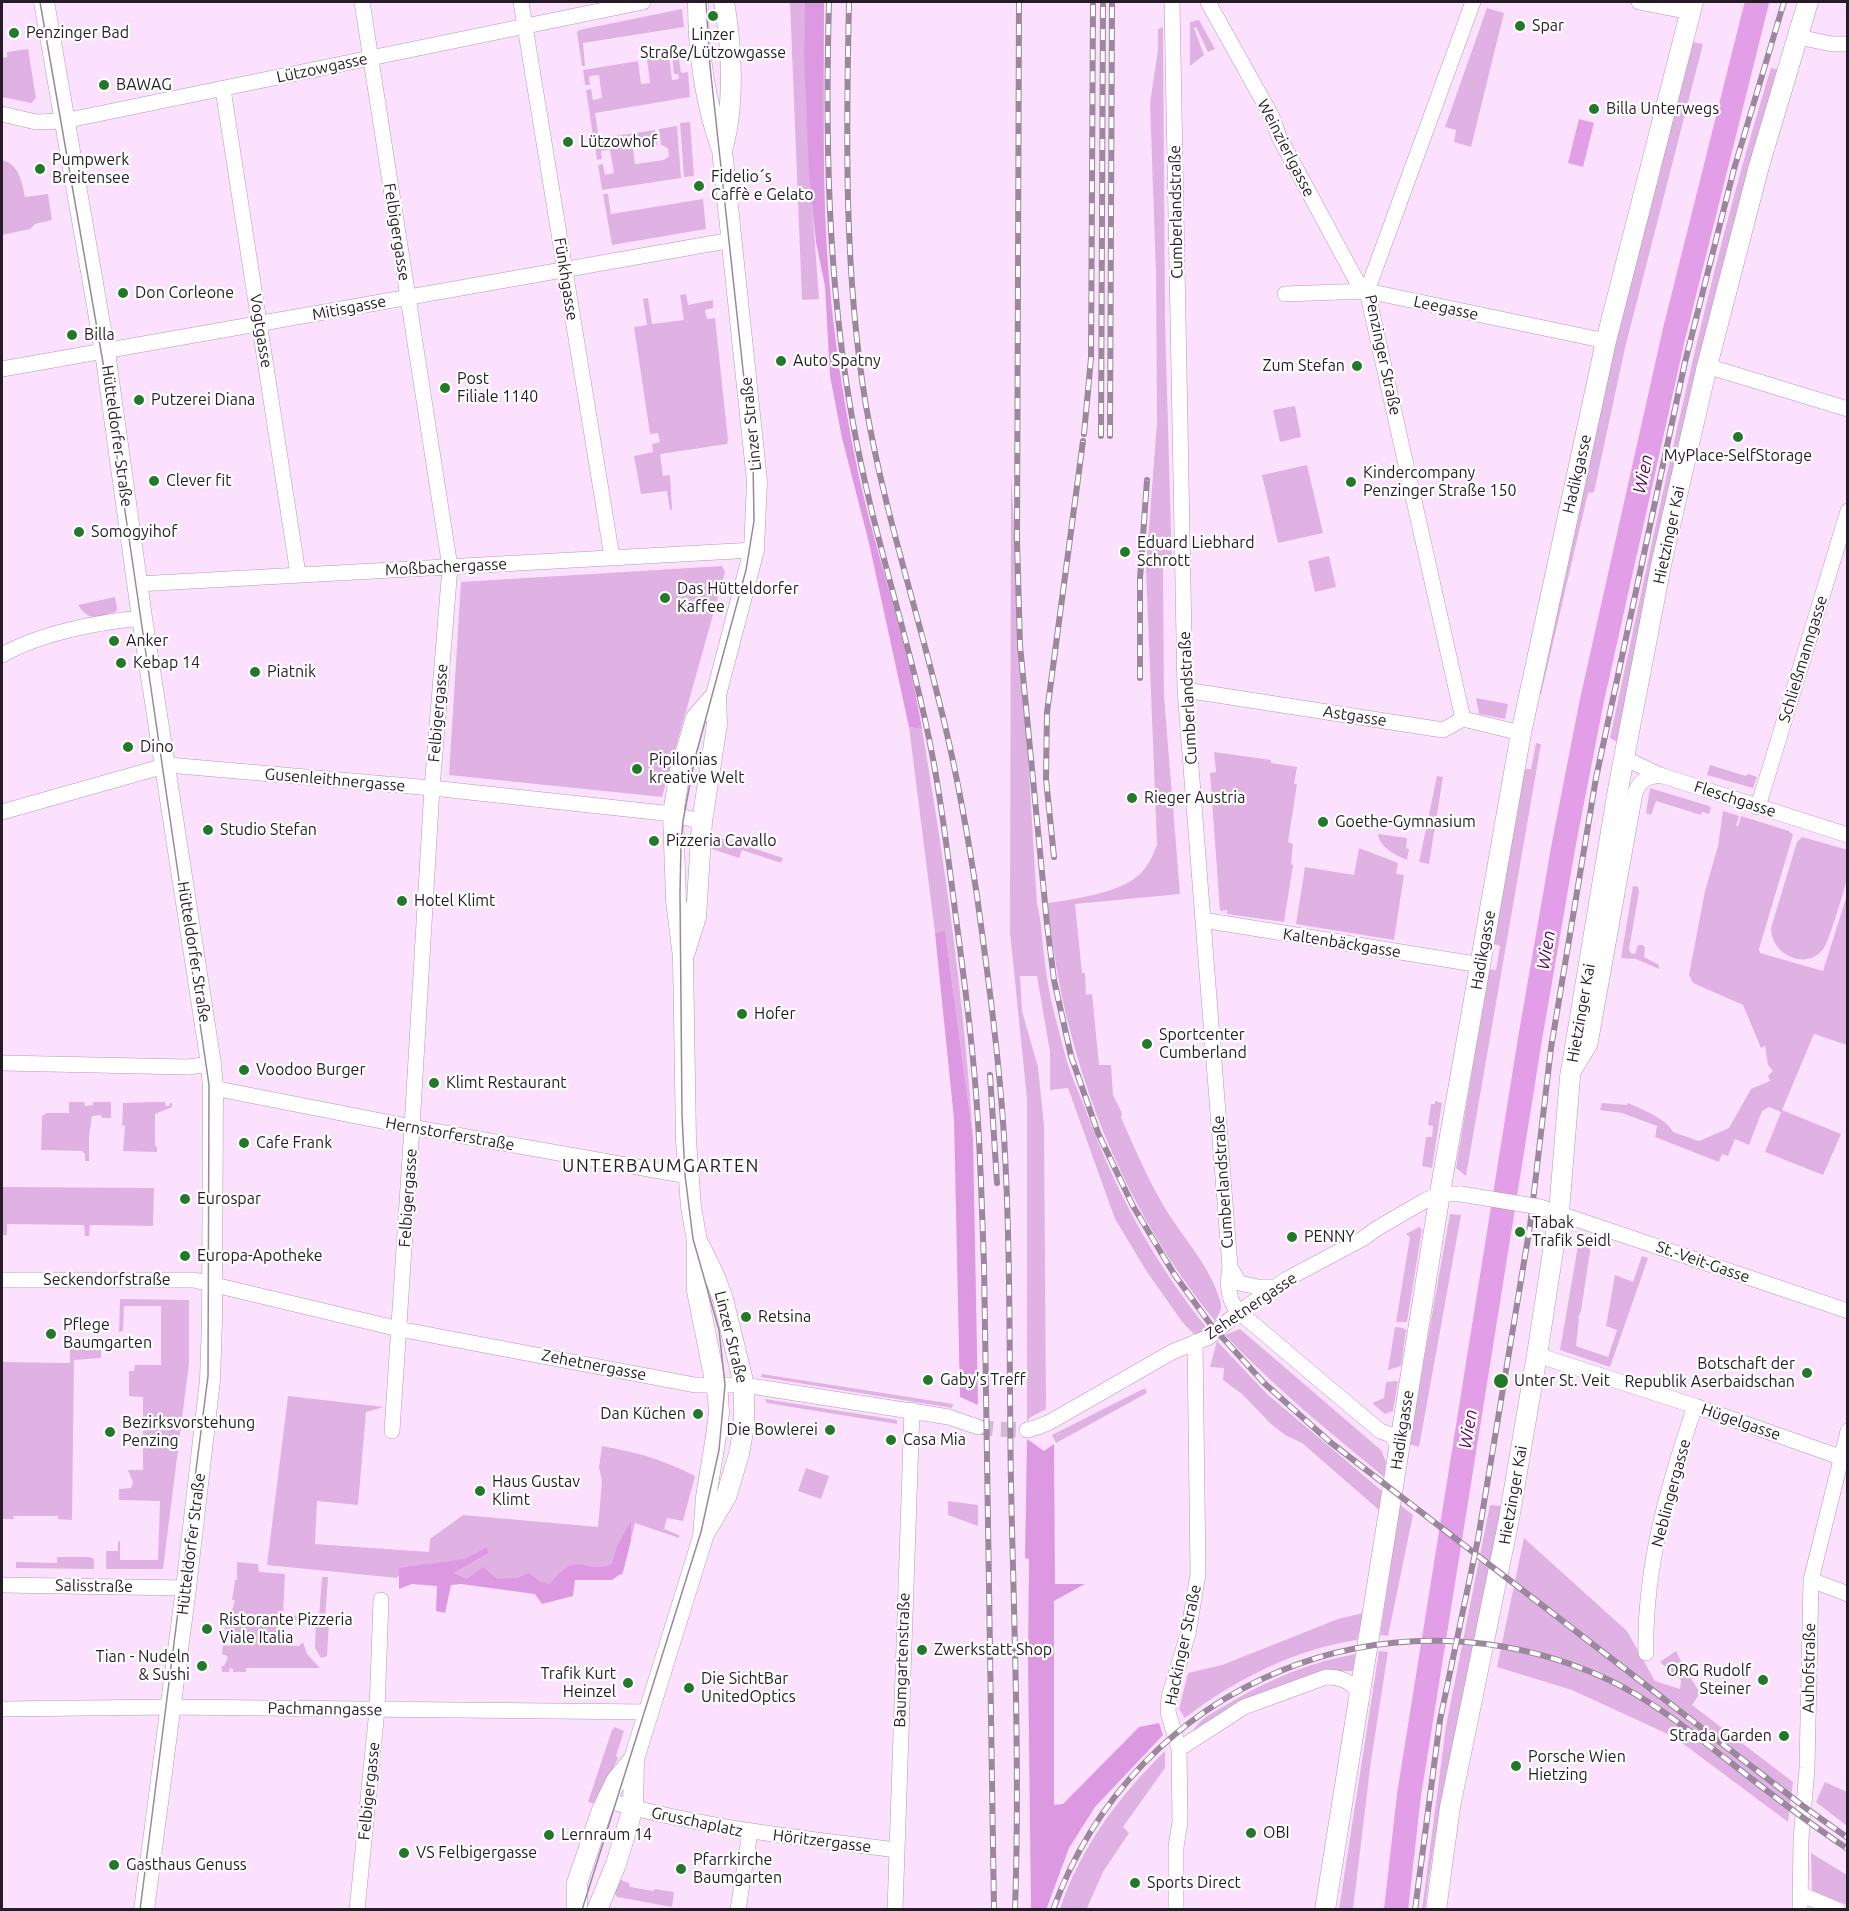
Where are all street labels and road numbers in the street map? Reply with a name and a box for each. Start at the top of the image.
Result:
street label: Lützowgasse [275,49,369,87]
street label: Weinzierlgasse [1253,96,1319,200]
street label: Cumberlandstraße [1165,145,1187,279]
street label: Felbigergasse [380,182,414,282]
street label: Fünkhgasse [550,236,582,322]
street label: Mitisgasse [310,291,388,325]
street label: Leegasse [1412,292,1480,324]
street label: Vogtgasse [246,293,276,369]
street label: Penzinger Straße [1361,293,1405,417]
street label: Hütteldorfer Straße [98,364,136,508]
street label: Linzer Straße [737,376,765,472]
street label: Hadikgasse [1559,433,1595,515]
street label: Hietzinger Kai [1649,484,1689,586]
street label: Moßbachergasse [385,554,507,580]
street label: Schließmanngasse [1775,593,1831,725]
street label: Cumberlandstraße [1175,631,1201,765]
street label: Felbigergasse [424,663,452,763]
street label: Astgasse [1322,702,1388,730]
street label: Gusenleithnergasse [264,764,406,796]
street label: Fleschgasse [1692,777,1778,821]
street label: Hütteldorfer Straße [173,880,215,1024]
street label: Hadikgasse [1467,909,1499,991]
street label: Kaltenbäckgasse [1282,924,1402,962]
street label: Hietzinger Kai [1563,962,1599,1064]
street label: Hernstorferstraße [384,1113,516,1155]
street label: Cumberlandstraße [1209,1115,1237,1249]
street label: Felbigergasse [395,1148,421,1248]
street label: St.-Veit-Gasse [1654,1237,1752,1287]
street label: Zehetnergasse [1202,1268,1300,1344]
street label: Seckendorfstraße [43,1270,171,1290]
street label: Linzer Straße [710,1289,752,1385]
street label: Zehetnergasse [540,1345,648,1385]
street label: Hadikgasse [1386,1389,1418,1471]
street label: Hügelgasse [1699,1399,1783,1445]
street label: Neblingergasse [1647,1437,1695,1549]
street label: Hietzinger Kai [1495,1444,1531,1546]
street label: Hütteldorfer Straße [173,1472,209,1616]
street label: Salisstraße [55,1576,133,1596]
street label: Hackinger Straße [1161,1583,1205,1707]
street label: Baumgartenstraße [890,1592,914,1728]
street label: Auhofstraße [1799,1623,1819,1713]
street label: Pachmanngasse [268,1698,382,1720]
street label: Felbigergasse [354,1741,384,1841]
street label: Gruschaplatz [650,1803,744,1841]
street label: Höritzergasse [772,1825,872,1857]

